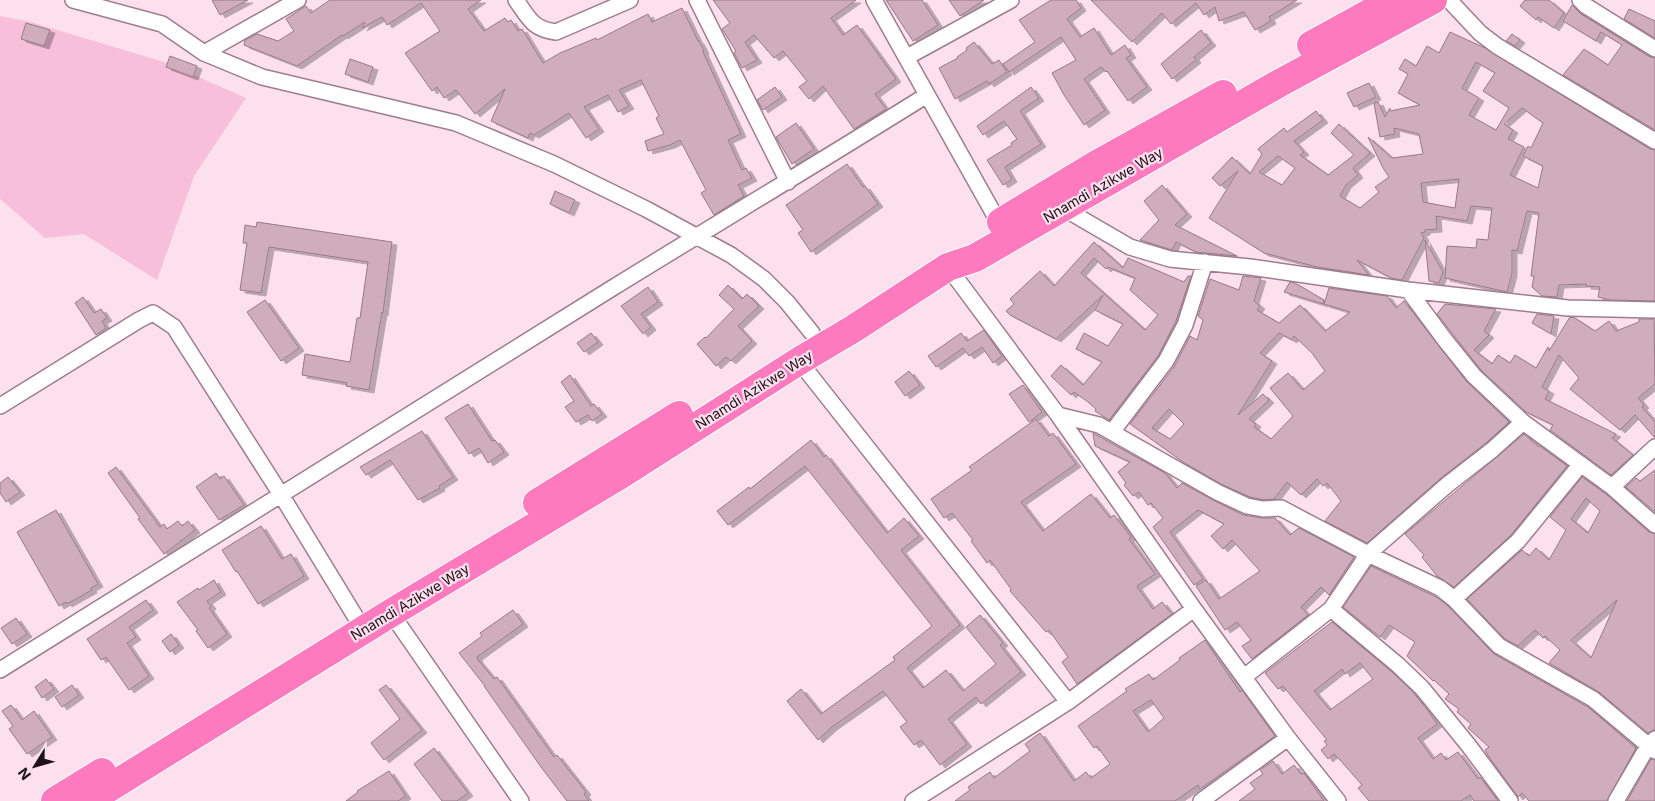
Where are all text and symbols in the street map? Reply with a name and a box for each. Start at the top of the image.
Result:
street label: Nnamdi Azikwe Way [1040,143,1166,226]
street label: Nnamdi Azikwe Way [692,346,816,433]
street label: Nnamdi Azikwe Way [347,559,472,644]
north arrow [10,741,60,791]
text: N [14,765,34,784]

